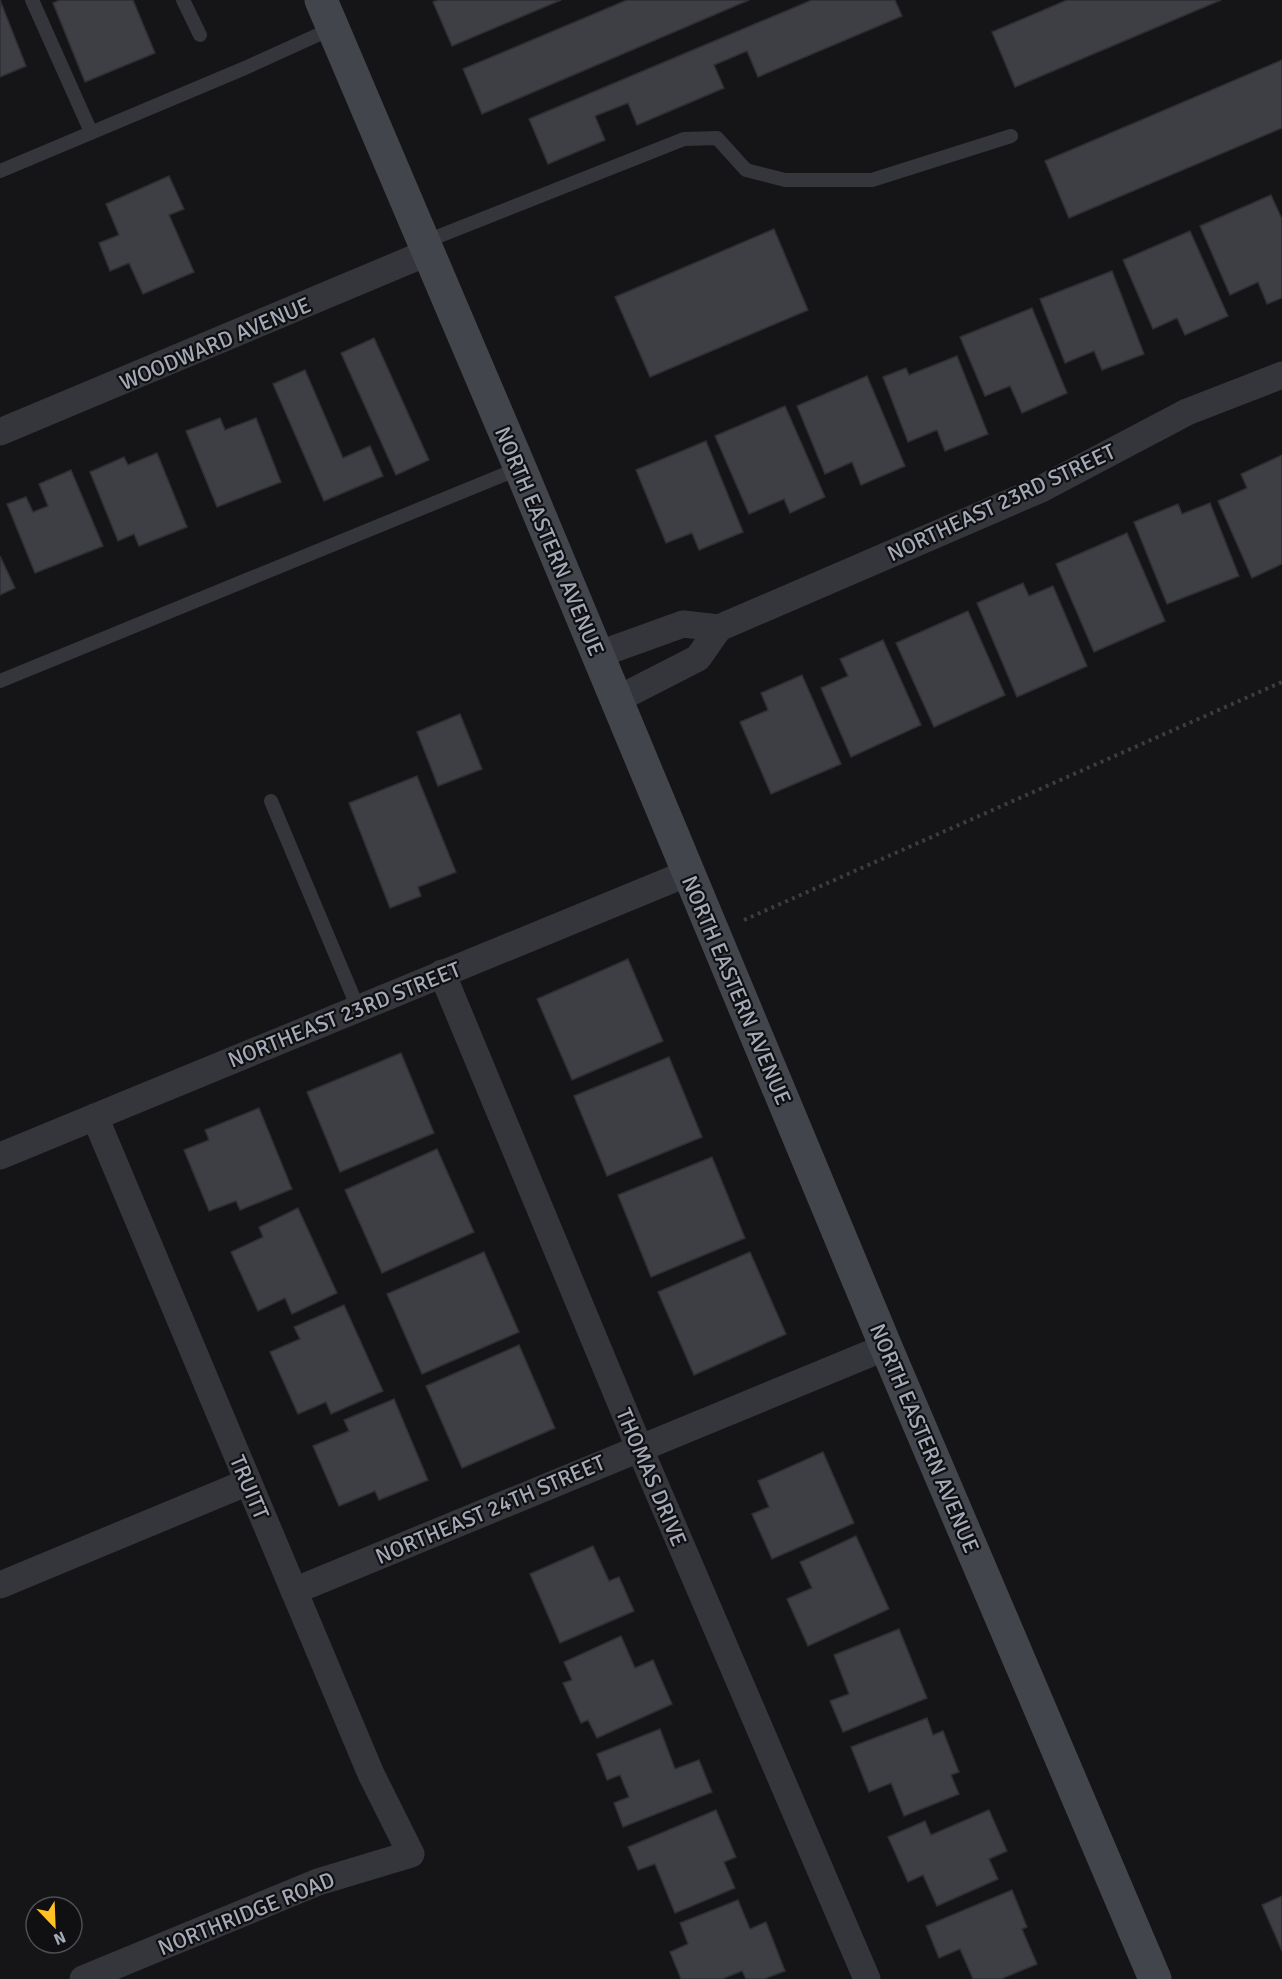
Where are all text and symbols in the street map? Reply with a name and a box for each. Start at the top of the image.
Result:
street label: WOODWARD AVENUE [115,291,315,396]
street label: NORTH EASTERN AVENUE [489,423,610,660]
street label: NORTHEAST 23RD STREET [883,438,1120,567]
street label: NORTH EASTERN AVENUE [676,872,797,1109]
street label: NORTHEAST 23RD STREET [224,955,465,1074]
street label: NORTH EASTERN AVENUE [864,1320,985,1557]
street label: THOMAS DRIVE [610,1404,693,1550]
street label: NORTHEAST 24TH STREET [371,1449,609,1570]
street label: TRUITT [224,1451,275,1524]
street label: NORTHRIDGE ROAD [154,1866,338,1961]
north arrow [24,1895,84,1955]
text: N [50,1927,69,1949]

